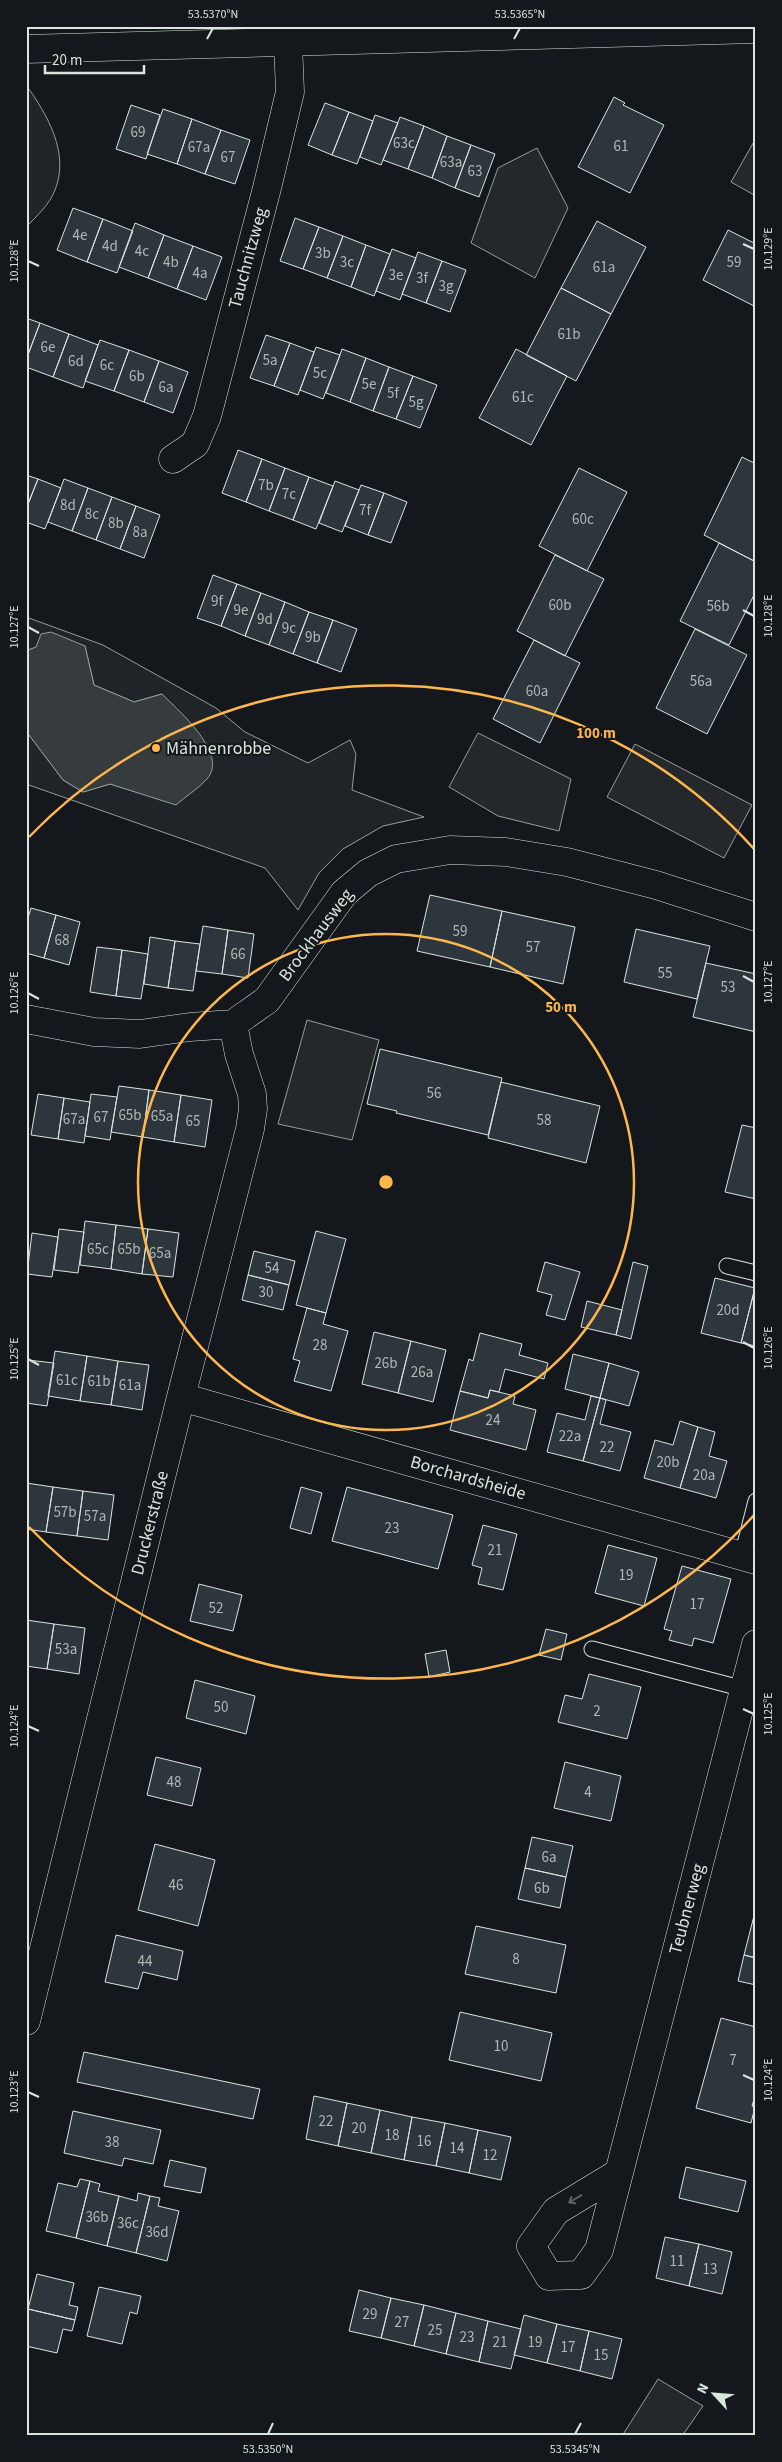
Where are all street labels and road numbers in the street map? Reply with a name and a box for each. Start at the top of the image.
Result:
street label: Tauchnitzweg [222,205,274,311]
street label: Brockhausweg [273,883,359,987]
street label: Borchardsheide [407,1450,529,1506]
street label: Druckerstraße [125,1468,175,1578]
street label: Teubnerweg [663,1861,711,1957]

